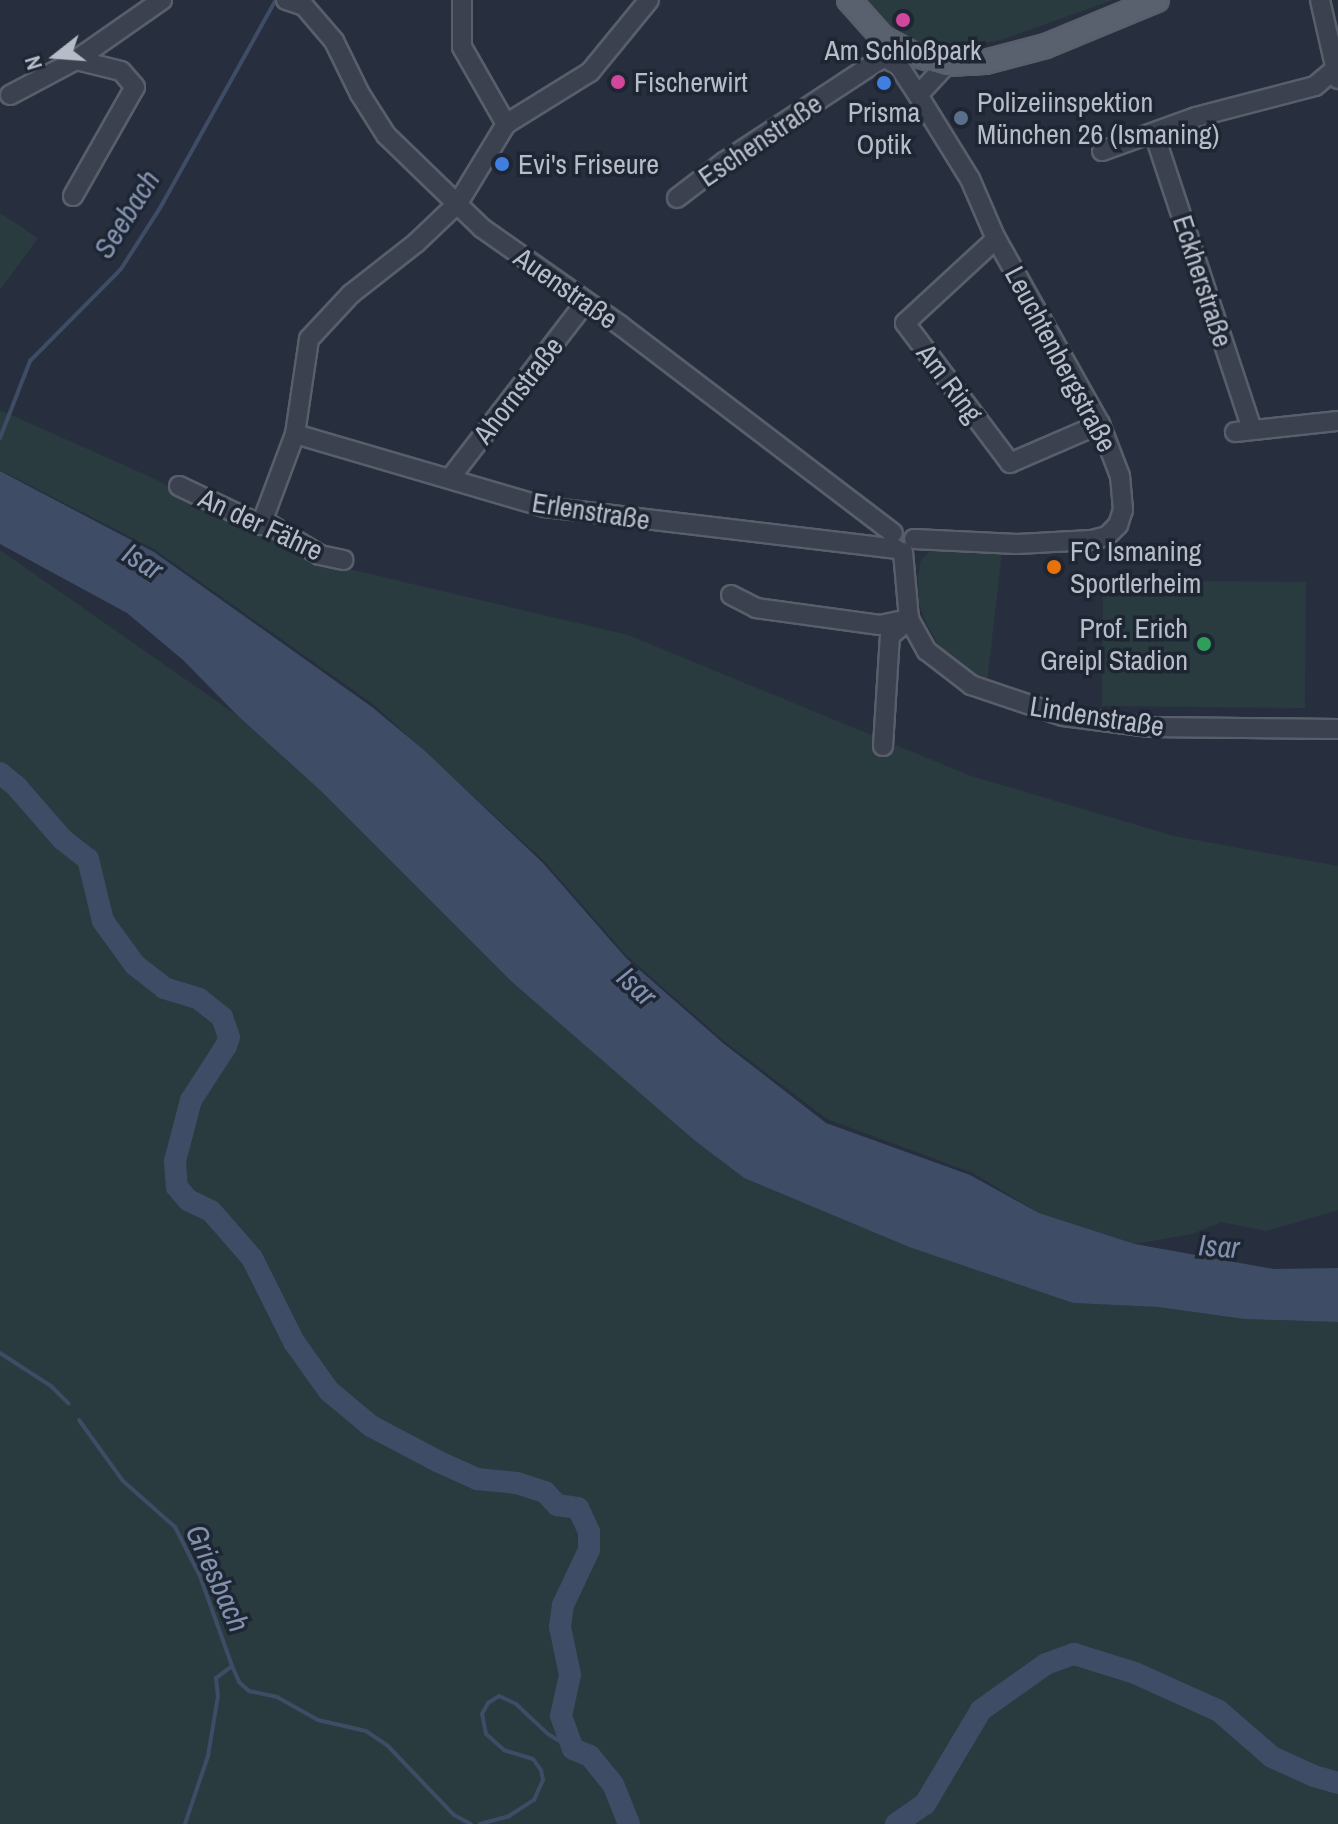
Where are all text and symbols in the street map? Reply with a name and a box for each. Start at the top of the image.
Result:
marker: Am Schloßpark [894,11,912,29]
north arrow [16,16,96,96]
place label: Am Schloßpark [825,33,981,67]
text: N [17,52,49,74]
place label: Fischerwirt [634,65,748,99]
marker: Fischerwirt [609,73,627,91]
marker: Prisma Optik [875,74,893,92]
place label: Polizeiinspektion München 26 (Ismaning) [977,85,1219,151]
street label: Eschenstraße [692,86,828,194]
place label: Prisma Optik [848,95,920,161]
marker: Polizeiinspektion München 26 (Ismaning) [952,109,970,127]
place label: Evi's Friseure [518,147,659,181]
marker: Evi's Friseure [493,155,511,173]
water label: Seebach [85,163,167,265]
street label: Eckherstraße [1166,211,1240,351]
street label: Auenstraße [508,240,624,336]
street label: Leuchtenbergstraße [998,260,1124,458]
street label: Ahornstraße [466,330,570,450]
street label: Am Ring [910,337,990,429]
street label: An der Fähre [194,481,328,567]
street label: Erlenstraße [530,485,652,537]
place label: FC Ismaning Sportlerheim [1070,534,1201,600]
water label: Isar [116,535,170,587]
marker: FC Ismaning Sportlerheim [1045,558,1063,576]
place label: Prof. Erich Greipl Stadion [1040,611,1188,677]
marker: Prof. Erich Greipl Stadion [1195,635,1213,653]
street label: Lindenstraße [1028,689,1166,743]
water label: Isar [610,959,664,1013]
water label: Isar [1197,1227,1241,1265]
water label: Griesbach [178,1519,258,1637]

